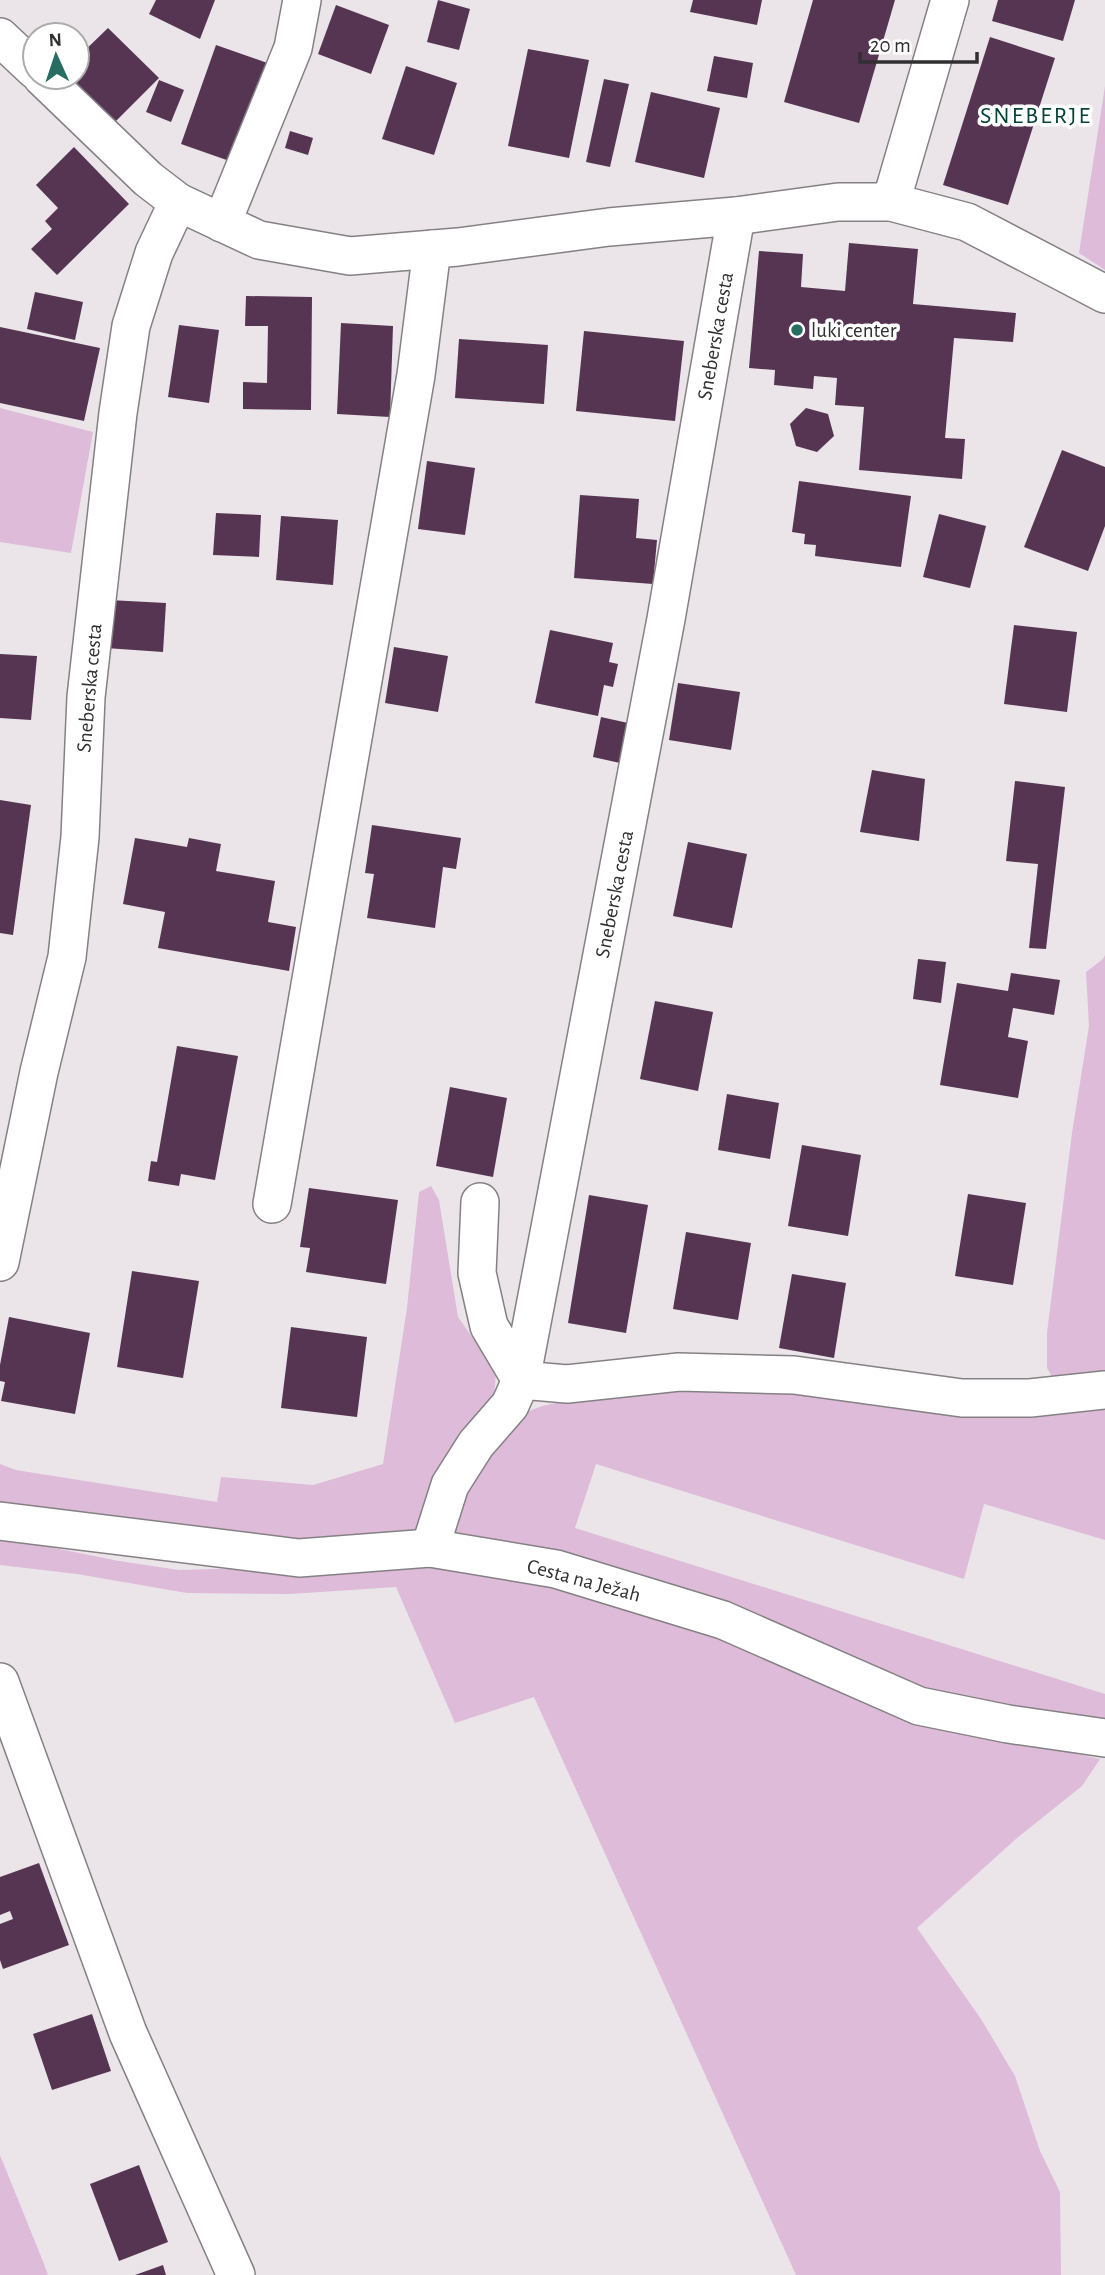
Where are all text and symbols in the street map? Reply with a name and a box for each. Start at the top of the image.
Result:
north arrow [21,21,91,91]
scale bar [860,21,977,65]
text: N [48,31,62,50]
text: 20 m [870,35,911,56]
district label: SNEBERJE [980,104,1092,128]
street label: Sneberska cesta [694,270,737,402]
place label: luki center [811,320,897,341]
marker: luki center [789,322,805,338]
street label: Sneberska cesta [73,622,106,753]
street label: Sneberska cesta [592,828,637,960]
street label: Cesta na Ježah [525,1555,643,1606]

